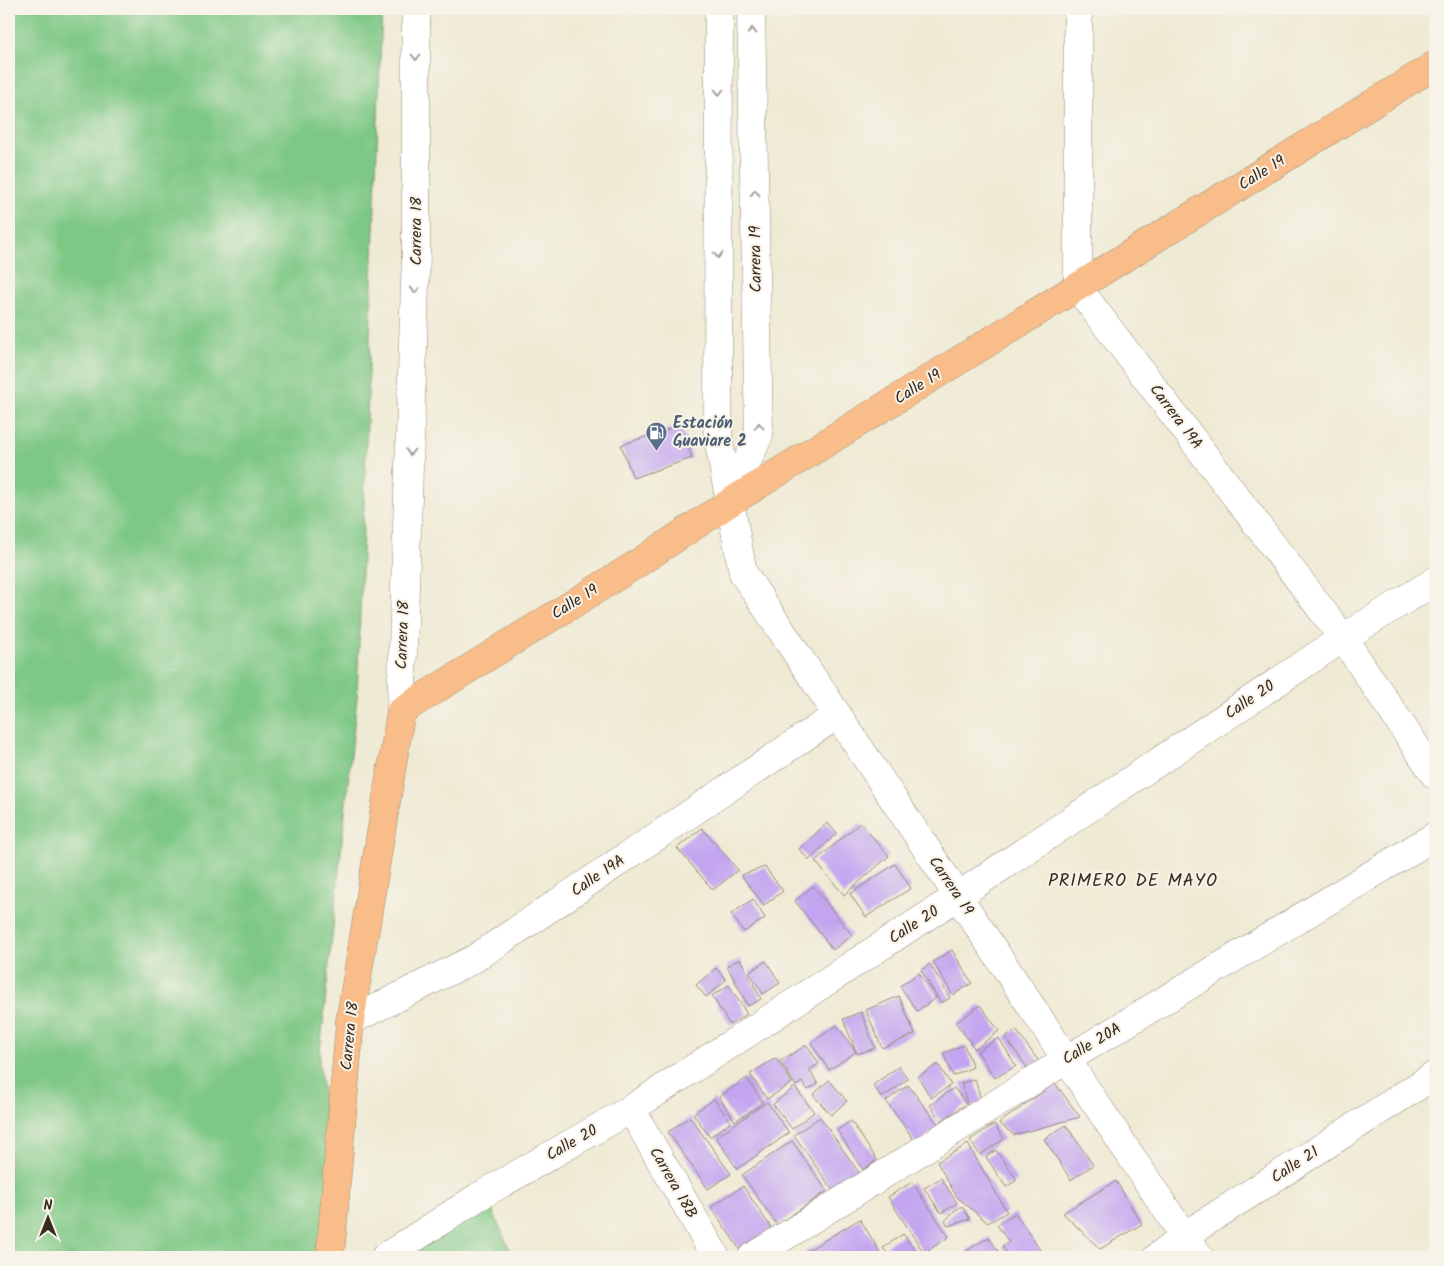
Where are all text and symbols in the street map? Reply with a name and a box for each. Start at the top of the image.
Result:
one-way arrow [747,27,757,34]
one-way arrow [411,54,421,62]
one-way arrow [714,89,724,97]
street label: Calle 19 [1234,149,1291,197]
one-way arrow [750,189,760,197]
street label: Carrera 18 [404,196,429,265]
street label: Carrera 19 [743,225,769,293]
one-way arrow [713,252,723,259]
one-way arrow [410,286,420,294]
street label: Calle 19 [890,363,947,411]
street label: Carrera 19A [1143,379,1209,455]
place label: Estación Guaviare 2 [673,411,747,454]
fuel station icon: Estación Guaviare 2 [645,420,669,451]
one-way arrow [754,422,764,430]
one-way arrow [404,449,415,457]
street label: Calle 19 [547,578,604,626]
street label: Carrera 18 [389,600,417,670]
street label: Calle 20 [1220,674,1280,726]
street label: Calle 19A [566,848,631,903]
street label: Carrera 19 [922,851,980,921]
district label: PRIMERO DE MAYO [1048,867,1218,896]
street label: Calle 20 [884,899,944,951]
street label: Carrera 18 [334,1000,366,1072]
street label: Calle 20A [1057,1016,1127,1072]
street label: Calle 20 [542,1118,602,1168]
street label: Calle 21 [1266,1140,1324,1190]
street label: Carrera 18B [642,1143,704,1223]
north arrow [22,1194,72,1244]
text: N [44,1195,53,1217]

